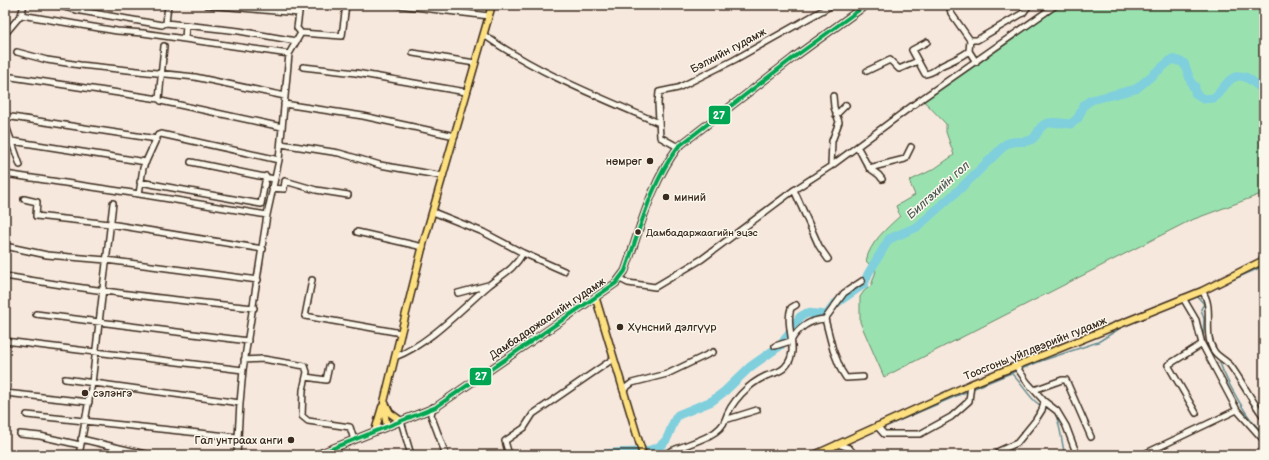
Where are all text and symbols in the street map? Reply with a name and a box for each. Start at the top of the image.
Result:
street label: Бэлхийн гудамж [688,25,768,76]
line badge: 27 [708,105,731,125]
text: 27 [713,109,725,122]
place label: нөмрөг [606,155,643,168]
marker: нөмрөг [645,156,655,166]
water label: Билгэхийн гол [904,158,973,223]
place label: миний [674,191,706,204]
marker: миний [661,192,671,202]
marker: Дамбадаржаагийн эцэс [633,227,643,237]
place label: Дамбадаржаагийн эцэс [646,227,758,239]
street label: Дамбадаржаагийн гудамж [487,274,608,362]
street label: Тоосгоны үйлдвэрийн гудамж [962,314,1109,383]
place label: Хүнсний дэлгүүр [628,321,717,334]
marker: Хүнсний дэлгүүр [615,322,625,332]
line badge: 27 [469,367,492,386]
text: 27 [475,370,487,383]
place label: сэлэнгэ [93,387,132,400]
marker: сэлэнгэ [80,388,90,398]
place label: Гал унтраах анги [194,434,283,447]
marker: Гал унтраах анги [286,435,296,445]

